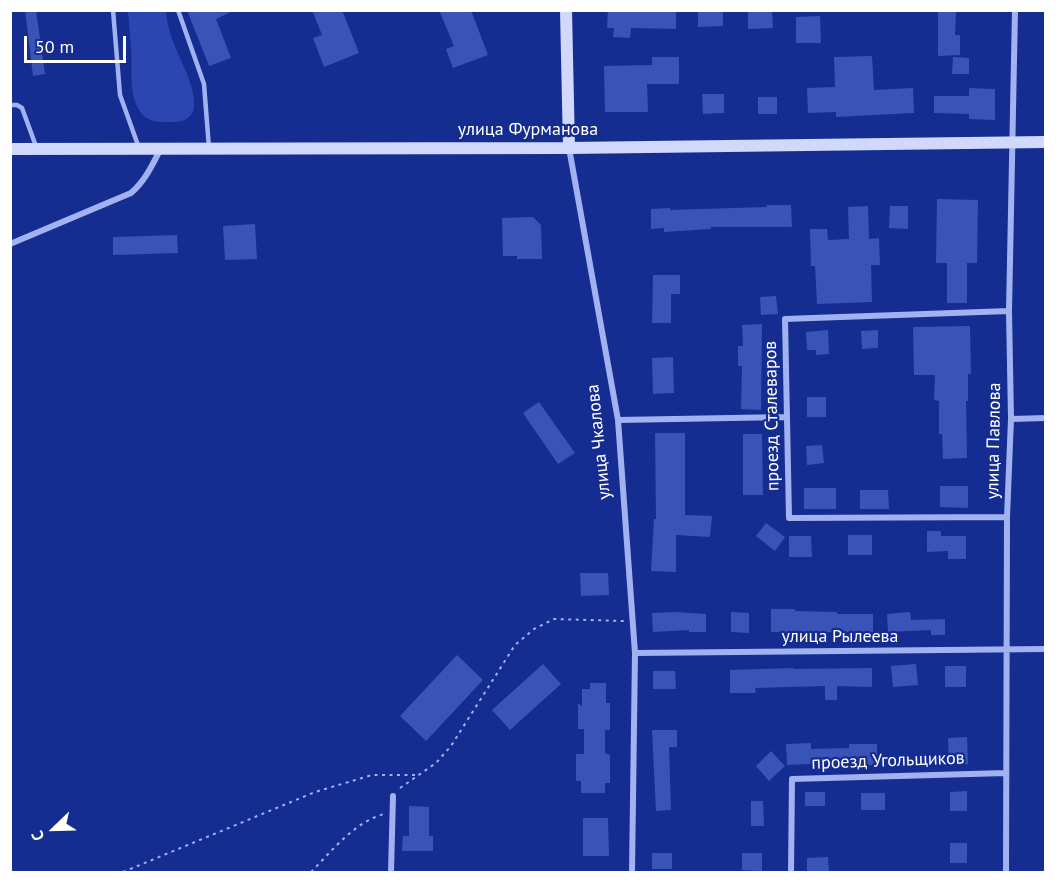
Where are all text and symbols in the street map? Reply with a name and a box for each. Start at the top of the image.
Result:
scale bar [27,24,129,62]
text: 50 m [35,35,74,58]
street label: улица Фурманова [458,119,598,141]
street label: проезд Сталеваров [760,341,784,491]
street label: улица Павлова [982,382,1006,500]
street label: улица Чкалова [582,383,616,501]
street label: улица Рылеева [782,626,898,648]
street label: проезд Угольщиков [811,748,965,774]
north arrow [24,799,84,859]
text: С [26,828,48,844]

